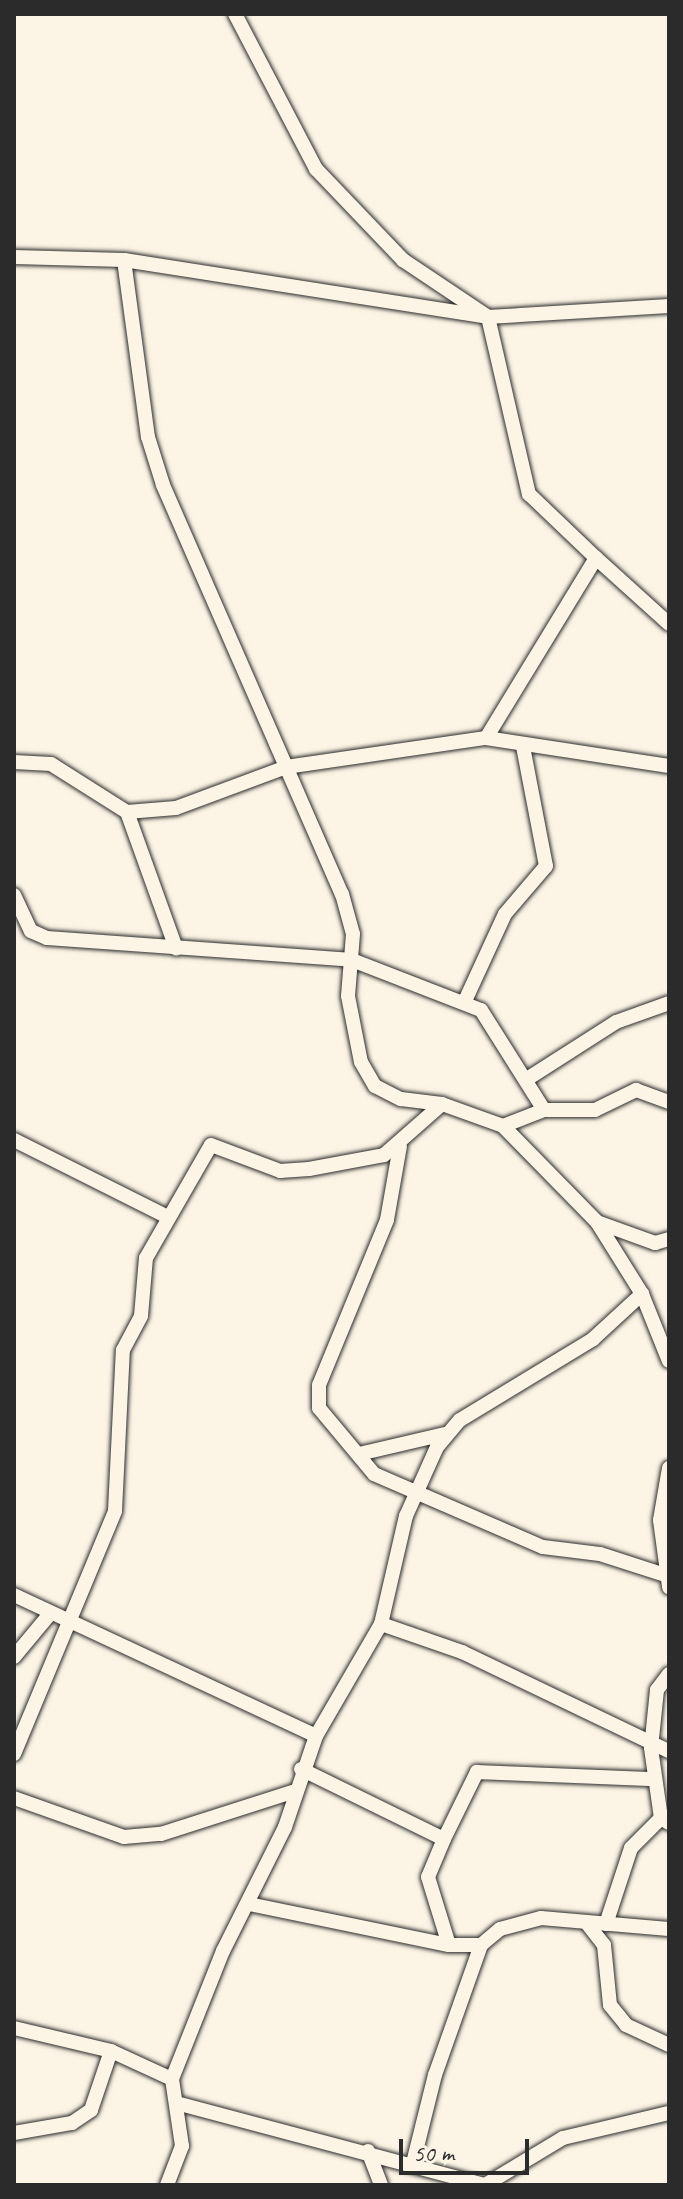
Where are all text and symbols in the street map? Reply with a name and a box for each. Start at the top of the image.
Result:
scale bar [403,2123,533,2173]
text: 50 m [413,2138,454,2168]

